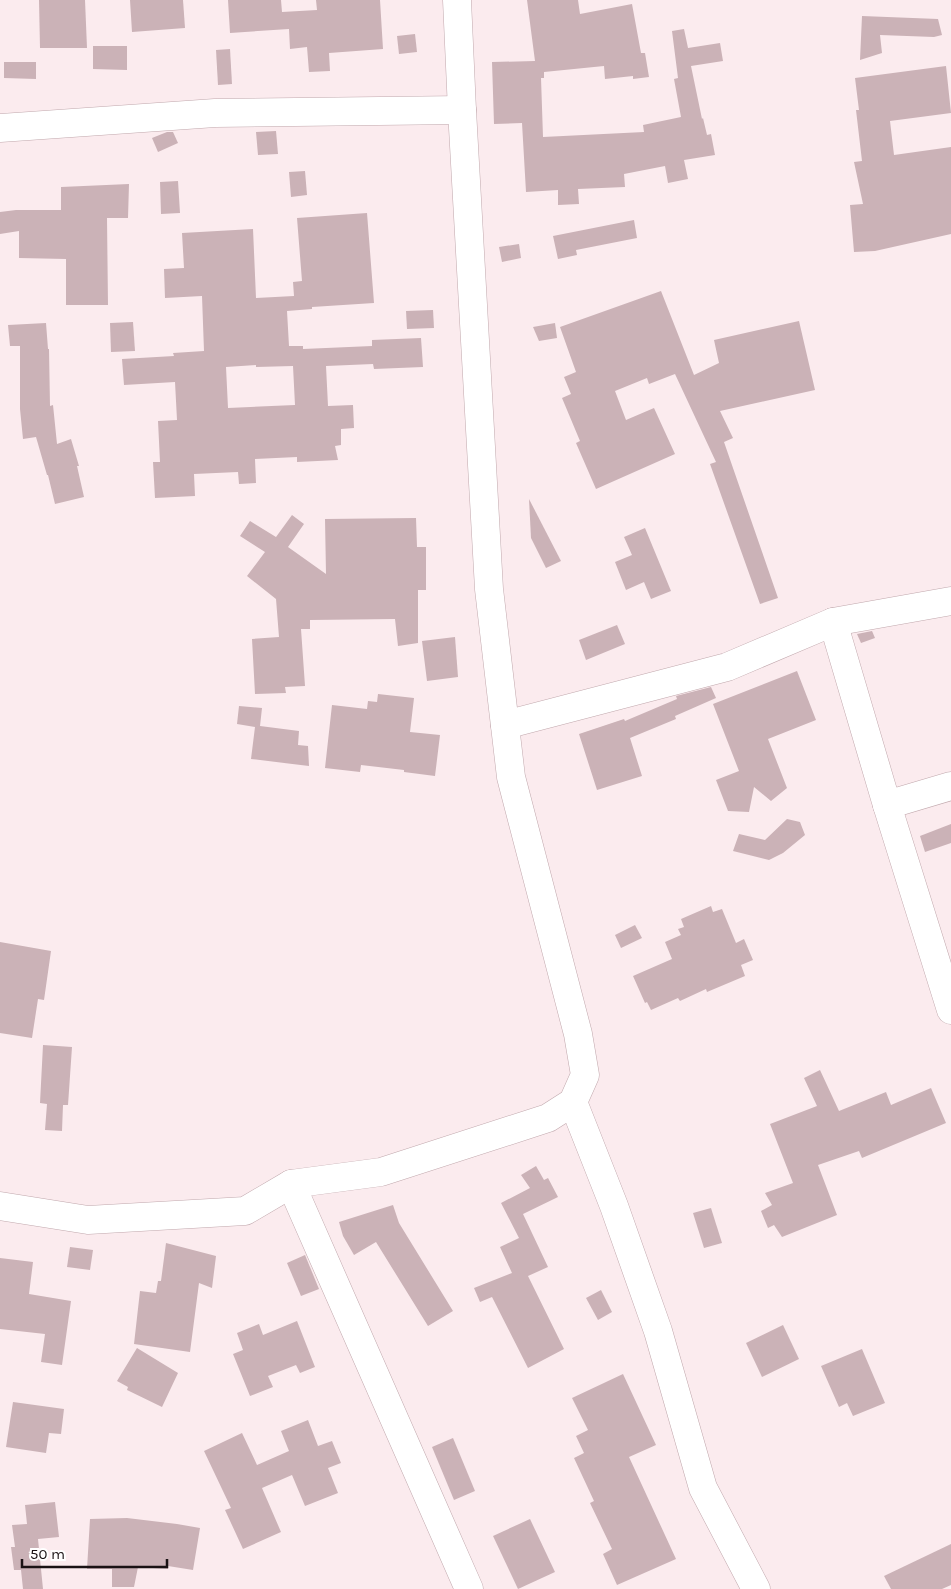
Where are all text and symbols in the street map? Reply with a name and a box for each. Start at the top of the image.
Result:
scale bar [22,1536,168,1568]
text: 50 m [30,1545,65,1563]

